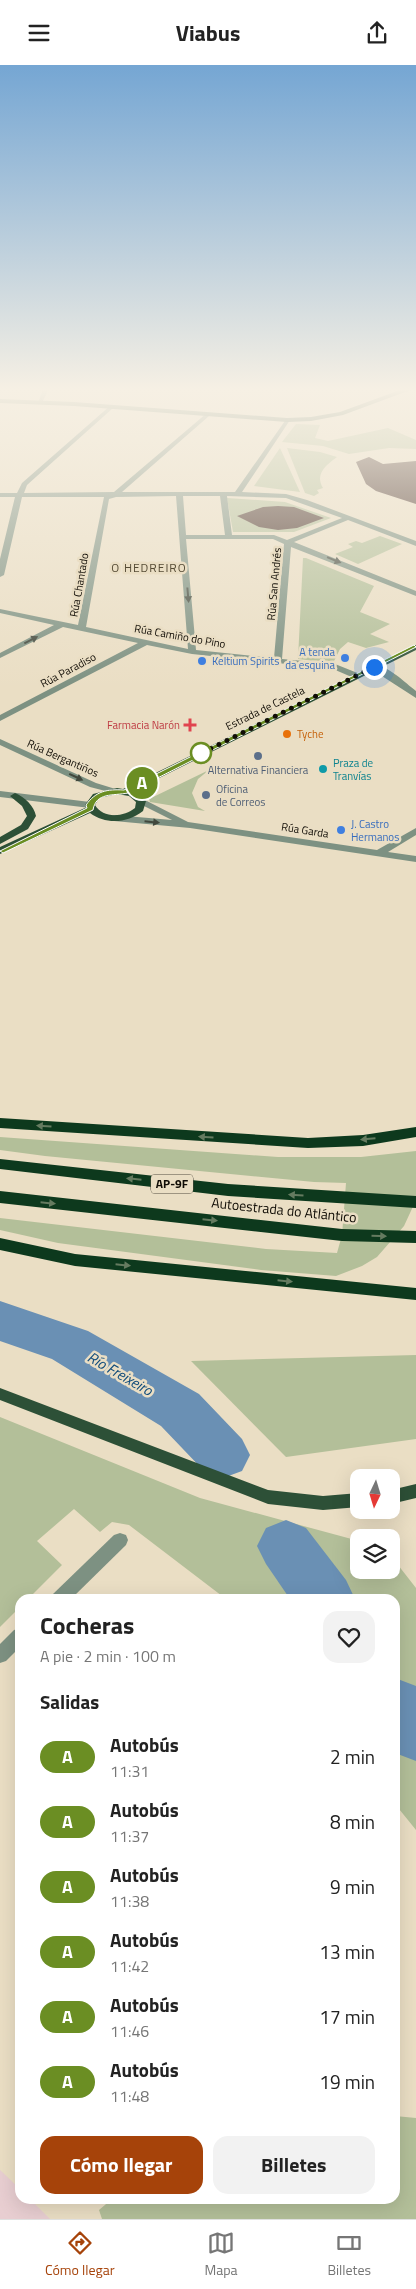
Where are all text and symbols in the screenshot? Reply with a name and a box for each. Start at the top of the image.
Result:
text: Viabus [176,16,240,50]
icon: menu [25,19,53,47]
icon: share [363,19,391,47]
street label: Rúa San Andrés [263,547,285,621]
street label: Rúa Chantado [65,552,93,618]
one-way arrow [327,557,341,565]
district label: O HEDREIRO [111,558,187,577]
one-way arrow [184,587,192,603]
street label: Rúa Camiño do Pino [133,620,227,652]
one-way arrow [24,636,38,644]
place label: A tenda da esquina [285,644,335,673]
street label: Rúa Paradiso [37,649,99,691]
marker: A tenda da esquina [339,652,351,664]
place label: Keltium Spirits [212,653,279,669]
marker: Keltium Spirits [196,655,208,667]
your location [362,655,387,680]
street label: Estrada de Castela [223,682,308,734]
place label: Farmacia Narón [107,717,180,733]
marker: Farmacia Narón [184,719,196,731]
place label: Tyche [297,726,324,742]
marker: Tyche [281,728,293,740]
street label: Rúa Bergantiños [25,735,101,781]
unlabelled marker [190,742,212,764]
marker: Alternativa Financiera [252,750,264,762]
place label: Praza de Tranvías [333,755,374,784]
place label: Alternativa Financiera [208,762,309,778]
marker: Praza de Tranvías [317,763,329,775]
line badge: A [126,767,158,799]
text: A [137,769,147,796]
one-way arrow [69,773,83,781]
place label: Oficina de Correos [216,781,265,810]
marker: Oficina de Correos [200,789,212,801]
place label: J. Castro Hermanos [351,816,399,845]
one-way arrow [144,818,160,826]
street label: Rúa Garda [280,818,330,842]
marker: J. Castro Hermanos [335,824,347,836]
one-way arrow [35,1122,51,1130]
one-way arrow [197,1133,213,1141]
one-way arrow [360,1136,376,1144]
one-way arrow [126,1175,142,1183]
road number: AP-9F [151,1175,193,1193]
street label: Autoestrada do Atlántico [210,1191,358,1228]
one-way arrow [287,1191,303,1199]
one-way arrow [41,1199,57,1207]
one-way arrow [202,1216,218,1224]
one-way arrow [371,1232,387,1240]
one-way arrow [115,1261,131,1269]
one-way arrow [277,1277,293,1285]
water label: Río Freixeiro [83,1346,158,1402]
north arrow [350,1469,400,1519]
map controls [350,1469,400,1579]
button: layers [350,1529,400,1579]
text: Cocheras [40,1607,134,1643]
button: heart [323,1611,375,1663]
text: A pie · 2 min · 100 m [40,1644,176,1668]
text: Salidas [40,1687,99,1716]
text: Autobús [110,1730,179,1759]
text: 2 min [330,1742,375,1771]
text: A [62,1743,73,1770]
text: 11:31 [110,1759,149,1783]
text: Autobús [110,1795,179,1824]
text: 8 min [330,1807,375,1836]
text: A [62,1808,73,1835]
text: 11:37 [110,1824,149,1848]
text: Autobús [110,1860,179,1889]
text: 9 min [330,1872,375,1901]
text: A [62,1873,73,1900]
text: 11:38 [110,1889,149,1913]
text: Autobús [110,1925,179,1954]
text: 13 min [319,1937,375,1966]
text: A [62,1938,73,1965]
text: 11:42 [110,1954,149,1978]
text: Autobús [110,1990,179,2019]
text: 17 min [319,2002,375,2031]
text: A [62,2003,73,2030]
text: 11:46 [110,2019,149,2043]
text: Autobús [110,2055,179,2084]
text: 19 min [319,2067,375,2096]
text: A [62,2068,73,2095]
text: 11:48 [110,2084,149,2108]
button: Cómo llegar [40,2136,203,2194]
button: Billetes [213,2136,375,2194]
tab: Cómo llegar [45,2229,115,2280]
tab: Mapa [204,2229,238,2280]
tab: Billetes [327,2229,371,2280]

